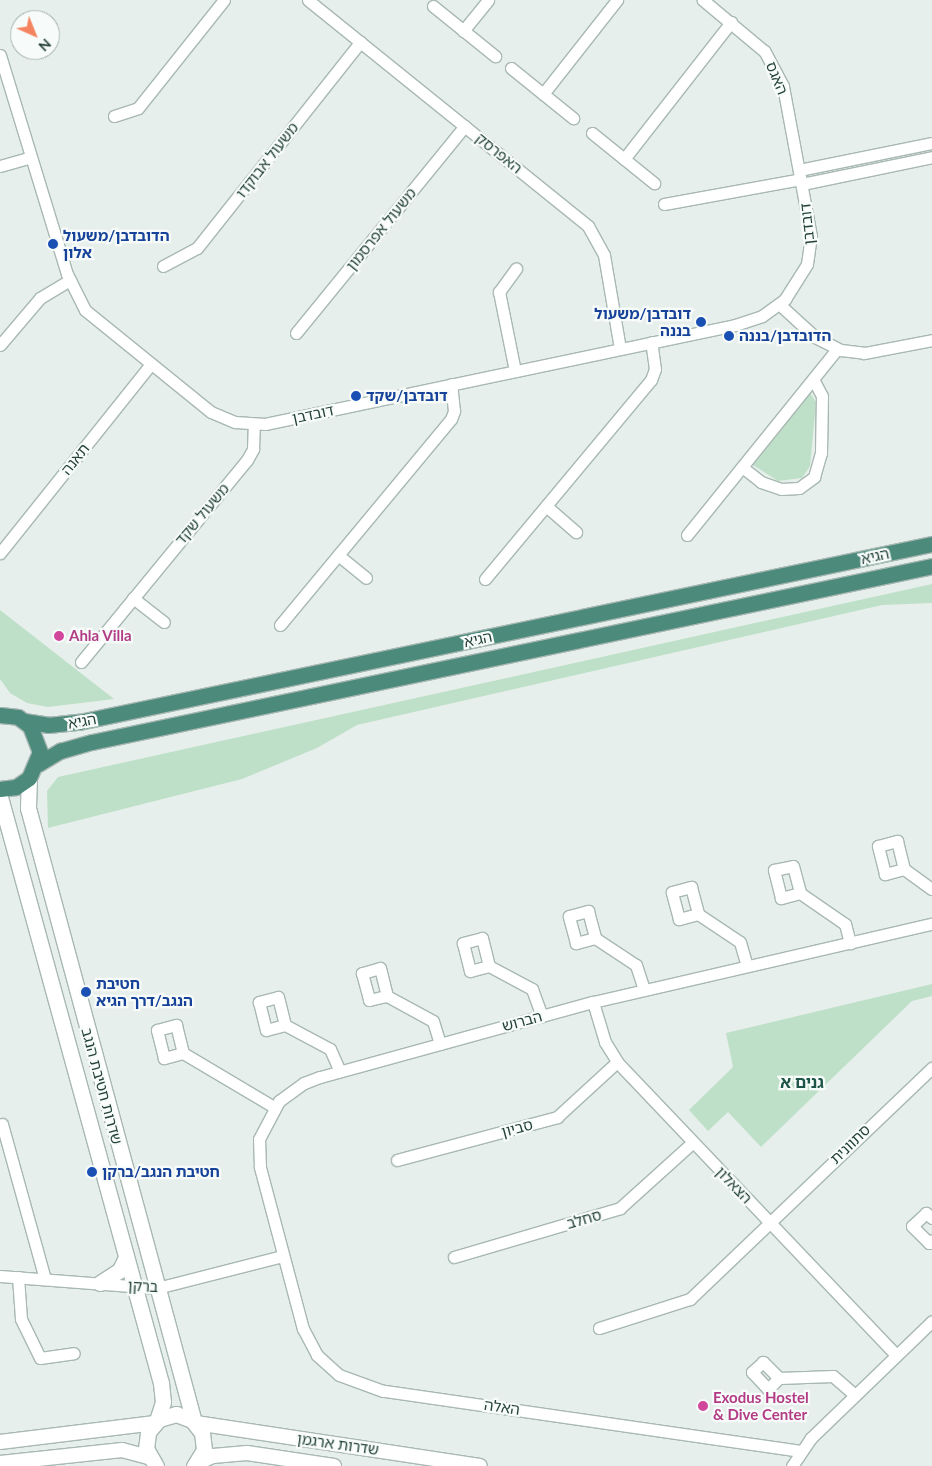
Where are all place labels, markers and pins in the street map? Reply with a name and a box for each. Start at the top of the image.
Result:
place label: הדובדבן/משעול אלון [63,226,170,261]
marker: הדובדבן/משעול אלון [47,238,59,250]
place label: דובדבן/משעול בננה [594,304,691,339]
marker: דובדבן/משעול בננה [695,316,707,328]
place label: הדובדבן/בננה [739,327,831,345]
marker: הדובדבן/בננה [723,330,735,342]
place label: דובדבן/שקד [366,387,448,405]
marker: דובדבן/שקד [350,390,362,402]
place label: Ahla Villa [69,627,132,645]
marker: Ahla Villa [53,630,65,642]
place label: חטיבת הנגב/דרך הגיא [96,974,193,1009]
marker: חטיבת הנגב/דרך הגיא [80,986,92,998]
place label: חטיבת הנגב/ברקן [102,1163,220,1181]
marker: חטיבת הנגב/ברקן [86,1166,98,1178]
place label: Exodus Hostel & Dive Center [713,1388,809,1423]
marker: Exodus Hostel & Dive Center [697,1400,709,1412]

